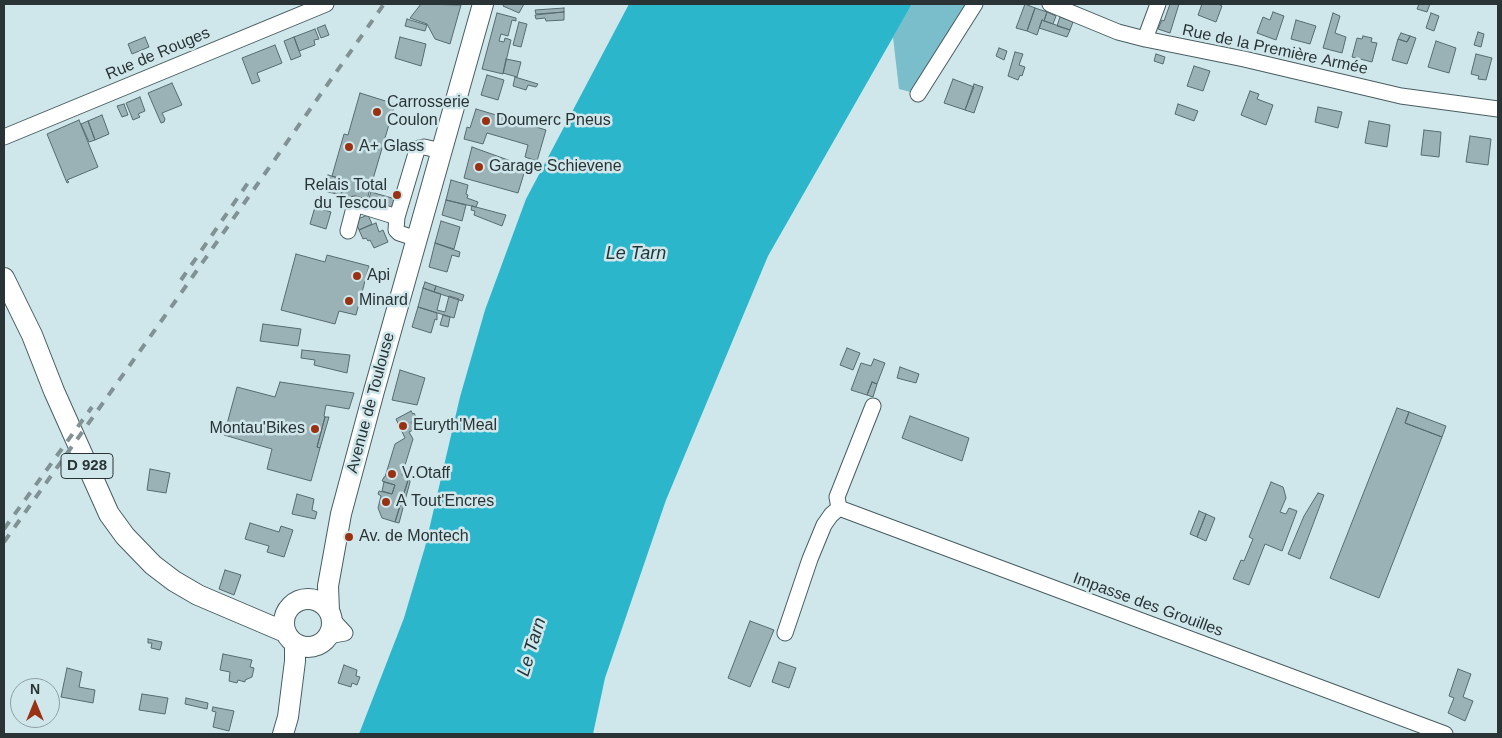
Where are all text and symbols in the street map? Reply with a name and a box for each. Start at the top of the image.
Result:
street label: Rue de la Première Armée [1180,21,1370,79]
street label: Rue de Rouges [103,23,213,85]
place label: Carrosserie Coulon [387,93,470,131]
marker: Carrosserie Coulon [371,106,383,118]
place label: Doumerc Pneus [496,111,611,131]
marker: Doumerc Pneus [480,115,492,127]
place label: A+ Glass [359,137,424,157]
marker: A+ Glass [343,141,355,153]
place label: Garage Schievene [489,157,622,177]
marker: Garage Schievene [473,161,485,173]
place label: Relais Total du Tescou [304,176,387,214]
marker: Relais Total du Tescou [391,189,403,201]
water label: Le Tarn [606,243,666,265]
place label: Api [367,266,390,286]
marker: Api [351,270,363,282]
place label: Minard [359,291,408,311]
marker: Minard [343,295,355,307]
street label: Avenue de Toulouse [343,331,399,475]
place label: Euryth'Meal [413,416,497,436]
place label: Montau'Bikes [209,419,305,439]
marker: Euryth'Meal [397,420,409,432]
marker: Montau'Bikes [309,423,321,435]
road number: D 928 [61,454,113,478]
place label: V.Otaff [402,464,450,484]
marker: V.Otaff [386,468,398,480]
place label: A Tout'Encres [396,492,494,512]
marker: A Tout'Encres [380,496,392,508]
place label: Av. de Montech [359,527,469,547]
marker: Av. de Montech [343,531,355,543]
street label: Impasse des Grouilles [1070,569,1226,641]
water label: Le Tarn [513,615,551,679]
north arrow [10,678,60,728]
text: N [30,681,40,697]

